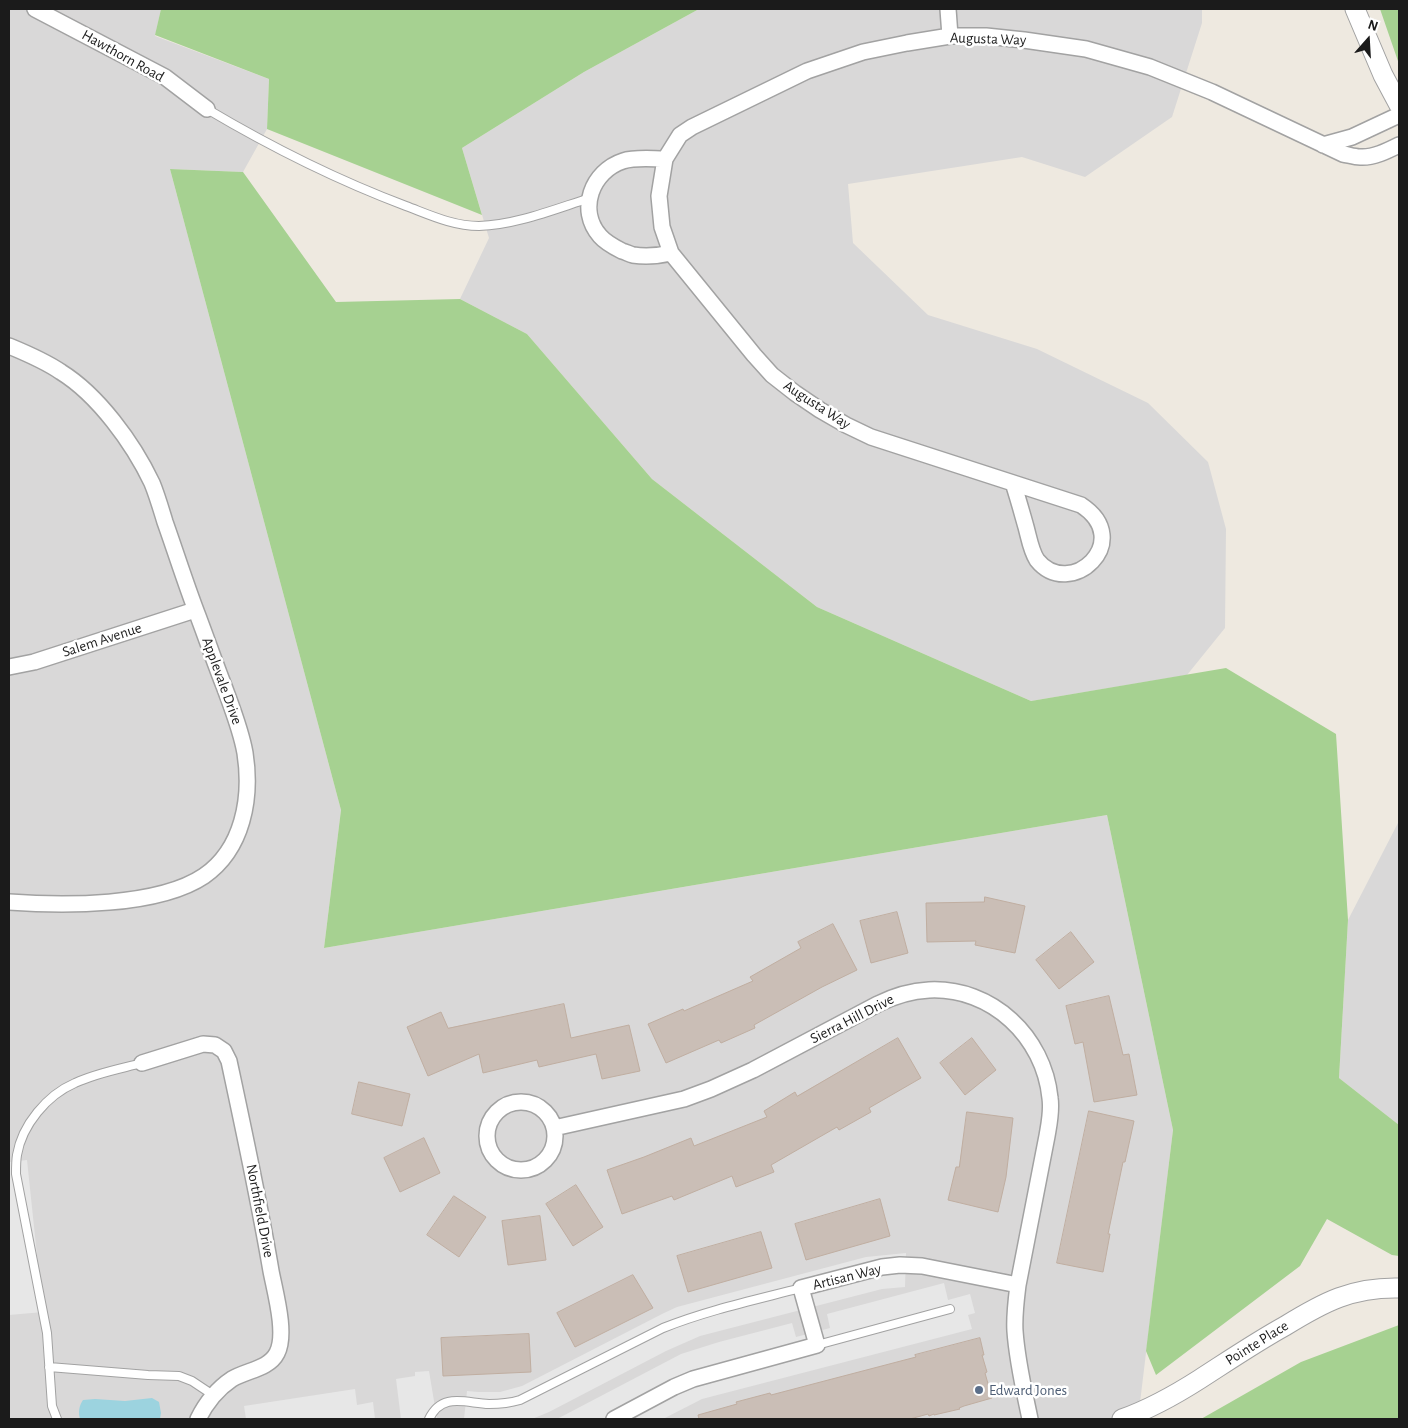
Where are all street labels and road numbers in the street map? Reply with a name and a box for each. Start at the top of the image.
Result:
street label: Hawthorn Road [79,26,167,86]
street label: Augusta Way [949,29,1027,49]
street label: Augusta Way [780,377,854,433]
street label: Salem Avenue [60,619,144,661]
street label: Applevale Drive [198,635,246,727]
street label: Sierra Hill Drive [807,990,897,1048]
street label: Northfield Drive [242,1163,278,1259]
street label: Artisan Way [811,1260,883,1294]
street label: Pointe Place [1222,1317,1292,1369]

